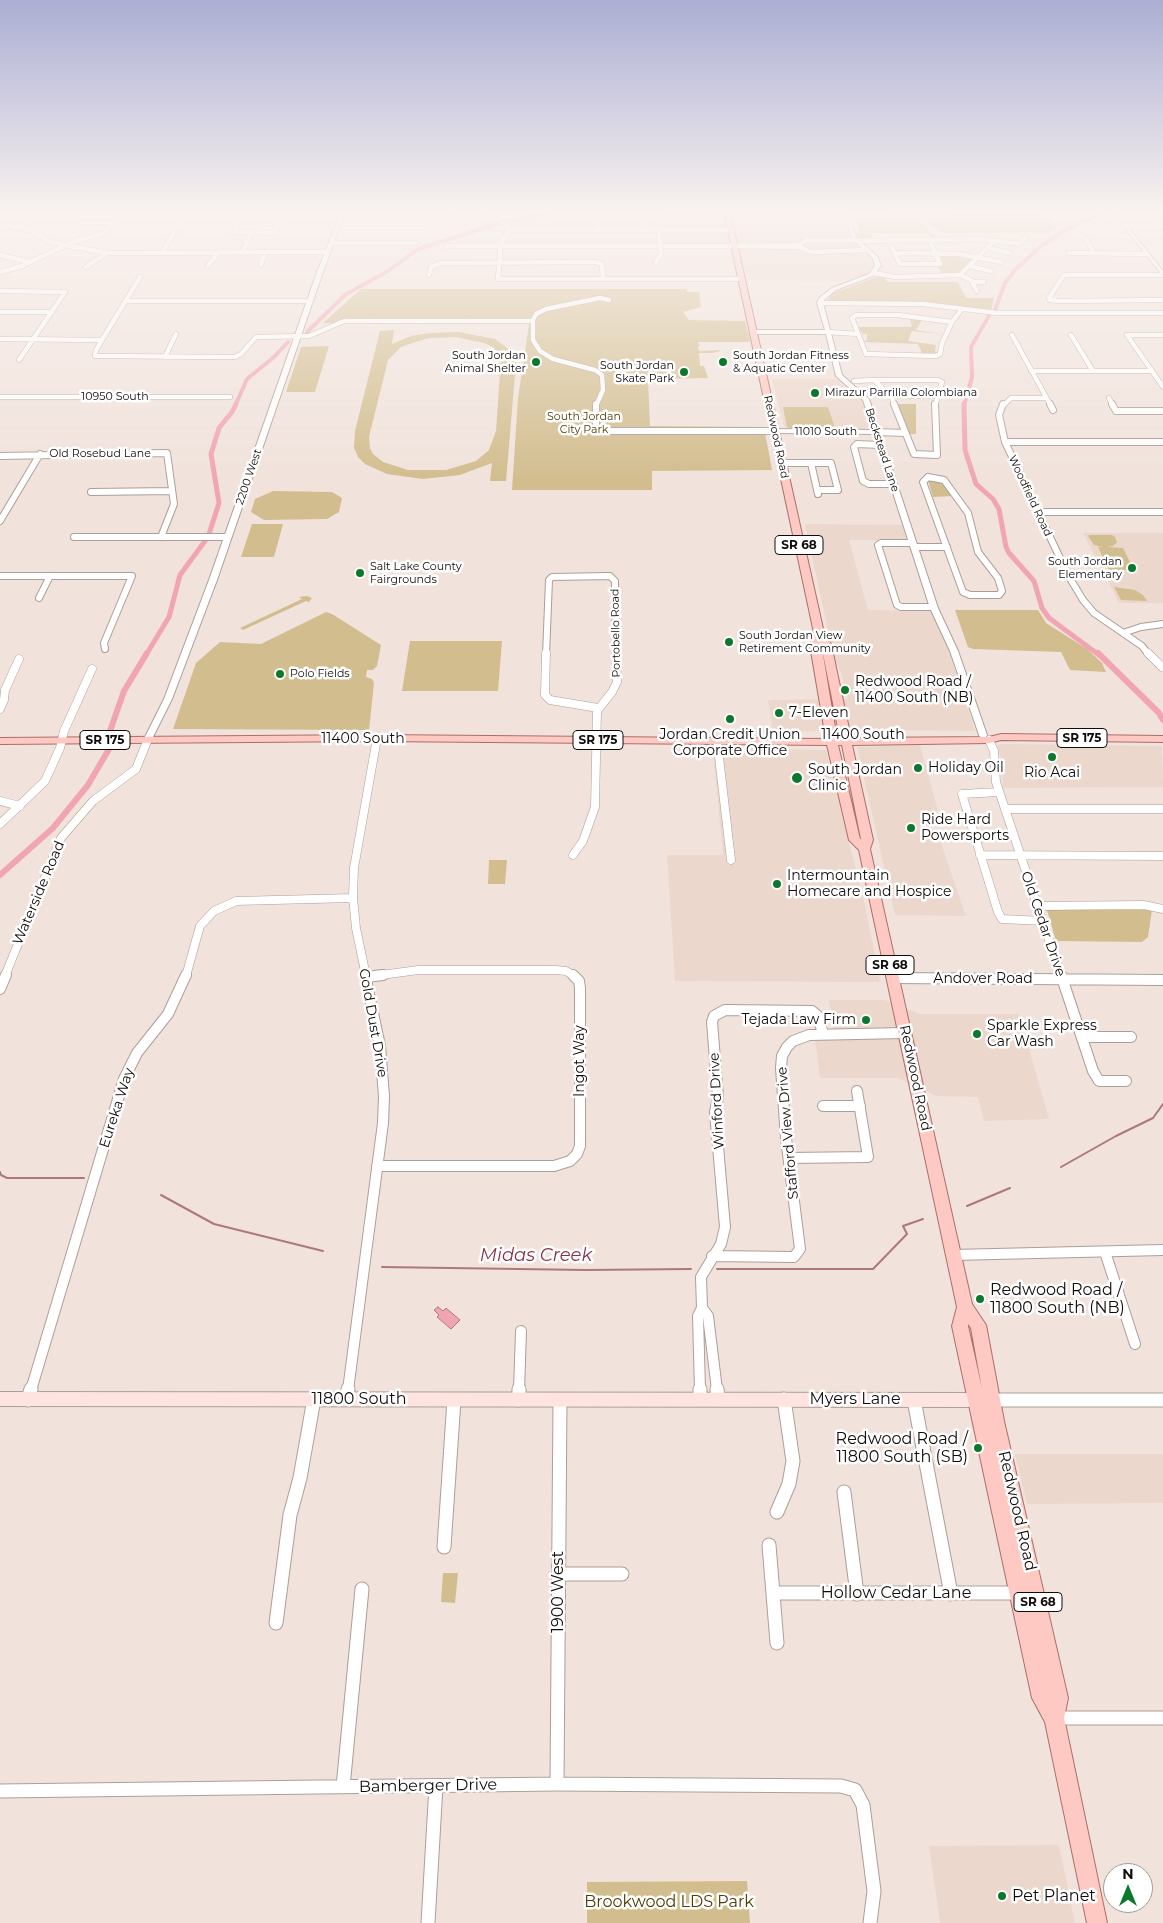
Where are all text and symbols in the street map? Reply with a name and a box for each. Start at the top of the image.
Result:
place label: South Jordan Animal Shelter [445,349,526,375]
place label: South Jordan Fitness & Aquatic Center [733,349,849,375]
marker: South Jordan Animal Shelter [530,356,542,368]
marker: South Jordan Fitness & Aquatic Center [717,356,729,368]
place label: South Jordan Skate Park [600,359,674,385]
marker: South Jordan Skate Park [678,366,690,378]
place label: Mirazur Parrilla Colombiana [825,386,977,400]
marker: Mirazur Parrilla Colombiana [809,387,821,399]
street label: 10950 South [81,390,149,404]
street label: Redwood Road [761,394,791,480]
street label: Beckstead Lane [862,406,902,494]
park label: South Jordan City Park [547,410,621,436]
street label: 11010 South [795,425,857,439]
street label: Old Rosebud Lane [49,447,151,461]
street label: 2200 West [233,447,265,507]
street label: Woodfield Road [1005,453,1055,539]
road number: SR 68 [775,536,823,554]
place label: South Jordan Elementary [1048,555,1122,581]
place label: Salt Lake County Fairgrounds [370,560,462,586]
marker: South Jordan Elementary [1126,562,1138,574]
marker: Salt Lake County Fairgrounds [354,567,366,579]
street label: Portobello Road [609,588,623,678]
place label: South Jordan View Retirement Community [739,629,871,655]
marker: South Jordan View Retirement Community [723,636,735,648]
place label: Polo Fields [290,667,350,681]
marker: Polo Fields [274,668,286,680]
place label: Redwood Road / 11400 South (NB) [855,674,973,706]
marker: Redwood Road / 11400 South (NB) [839,684,851,696]
place label: 7-Eleven [789,705,849,721]
marker: 7-Eleven [773,707,785,719]
marker: Jordan Credit Union Corporate Office [724,713,736,725]
place label: Jordan Credit Union Corporate Office [660,727,800,760]
street label: 11400 South [821,727,905,743]
road number: SR 175 [1057,728,1107,748]
road number: SR 175 [80,730,130,750]
road number: SR 175 [573,730,623,750]
street label: 11400 South [321,731,405,747]
marker: Rio Acai [1046,751,1058,763]
place label: Holiday Oil [928,760,1004,776]
place label: South Jordan Clinic [808,762,902,794]
marker: Holiday Oil [912,762,924,774]
place label: Rio Acai [1024,765,1080,781]
marker: South Jordan Clinic [790,771,804,785]
place label: Ride Hard Powersports [921,812,1009,844]
marker: Ride Hard Powersports [905,822,917,834]
street label: Waterside Road [10,838,68,948]
place label: Intermountain Homecare and Hospice [787,868,952,900]
street label: Old Cedar Drive [1017,869,1069,979]
marker: Intermountain Homecare and Hospice [771,878,783,890]
road number: SR 68 [866,956,914,974]
street label: Gold Dust Drive [355,967,391,1079]
street label: Andover Road [933,971,1033,987]
place label: Tejada Law Firm [742,1012,856,1028]
marker: Tejada Law Firm [860,1014,872,1026]
place label: Sparkle Express Car Wash [987,1018,1097,1050]
street label: Redwood Road [896,1024,934,1132]
street label: Ingot Way [572,1025,588,1097]
marker: Sparkle Express Car Wash [971,1028,983,1040]
street label: Winford Drive [706,1052,728,1150]
street label: Eureka Way [96,1066,138,1150]
street label: Stafford View Drive [774,1066,802,1200]
water label: Midas Creek [480,1245,592,1267]
place label: Redwood Road / 11800 South (NB) [990,1280,1125,1318]
marker: Redwood Road / 11800 South (NB) [974,1293,986,1305]
street label: 11800 South [311,1389,407,1409]
street label: Myers Lane [809,1389,901,1409]
place label: Redwood Road / 11800 South (SB) [836,1429,968,1467]
marker: Redwood Road / 11800 South (SB) [972,1442,984,1454]
street label: Redwood Road [994,1449,1040,1573]
street label: 1900 West [548,1551,568,1633]
street label: Hollow Cedar Lane [821,1583,971,1603]
road number: SR 68 [1014,1592,1062,1611]
street label: Bamberger Drive [359,1775,497,1797]
north arrow [1103,1863,1153,1913]
text: N [1122,1865,1134,1883]
place label: Pet Planet [1012,1886,1096,1906]
marker: Pet Planet [996,1890,1008,1902]
park label: Brookwood LDS Park [584,1892,754,1912]

